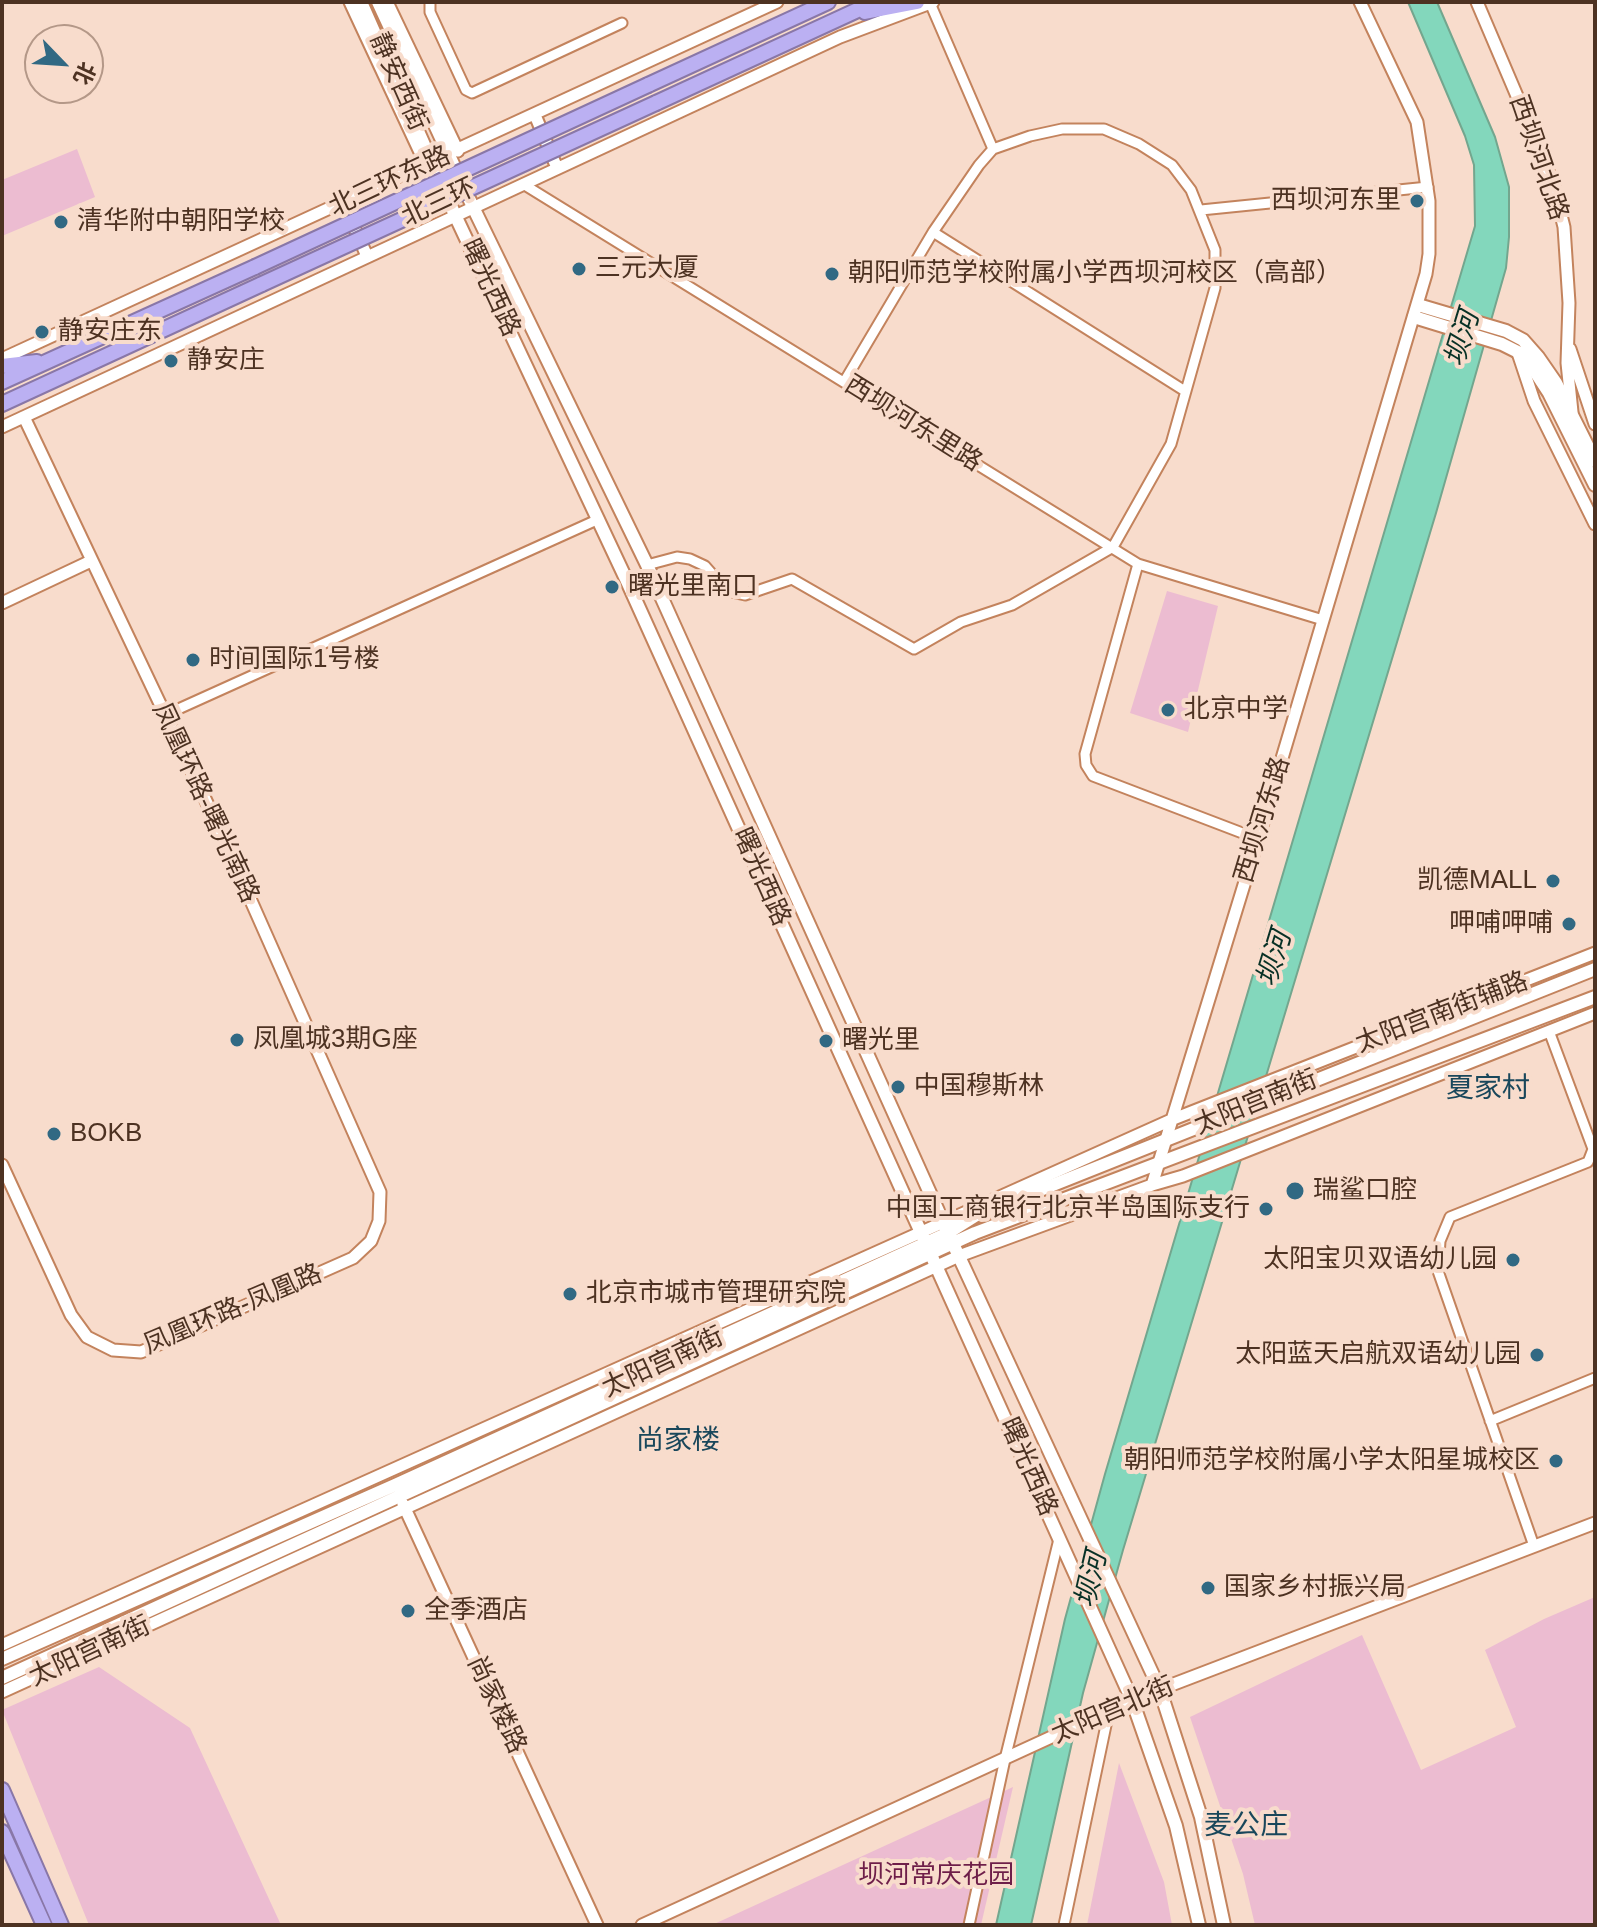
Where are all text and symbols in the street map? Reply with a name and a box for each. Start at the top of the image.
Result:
north arrow [24,24,104,104]
street label: 静安西街 [363,28,433,136]
text: 北 [68,58,100,89]
street label: 西坝河北路 [1502,91,1574,225]
street label: 北三环东路 [324,140,456,224]
street label: 北三环 [397,172,481,234]
place label: 西坝河东里 [1271,185,1401,217]
marker: 西坝河东里 [1408,192,1426,210]
place label: 清华附中朝阳学校 [77,206,285,238]
marker: 清华附中朝阳学校 [52,213,70,231]
street label: 曙光西路 [454,234,526,342]
place label: 三元大厦 [595,253,699,285]
place label: 朝阳师范学校附属小学西坝河校区（高部） [848,258,1342,290]
marker: 三元大厦 [570,260,588,278]
marker: 朝阳师范学校附属小学西坝河校区（高部） [823,265,841,283]
water label: 坝河 [1439,307,1487,371]
place label: 静安庄东 [58,316,162,348]
marker: 静安庄东 [33,323,51,341]
place label: 静安庄 [187,345,265,377]
marker: 静安庄 [162,352,180,370]
street label: 西坝河东里路 [839,369,987,479]
place label: 曙光里南口 [628,571,758,603]
marker: 曙光里南口 [603,578,621,596]
place label: 时间国际1号楼 [209,644,379,676]
marker: 时间国际1号楼 [184,651,202,669]
place label: 北京中学 [1184,694,1288,726]
street label: 凤凰环路-曙光南路 [145,698,265,908]
marker: 北京中学 [1159,701,1177,719]
street label: 西坝河东路 [1229,753,1297,887]
street label: 曙光西路 [726,823,796,931]
place label: 凯德MALL [1417,865,1537,897]
marker: 凯德MALL [1544,872,1562,890]
place label: 呷哺呷哺 [1449,908,1553,940]
marker: 呷哺呷哺 [1560,915,1578,933]
water label: 坝河 [1251,927,1299,991]
street label: 太阳宫南街辅路 [1351,966,1533,1060]
place label: 凤凰城3期G座 [253,1024,418,1056]
place label: 曙光里 [842,1025,920,1057]
marker: 凤凰城3期G座 [228,1031,246,1049]
marker: 曙光里 [817,1032,835,1050]
street label: 太阳宫南街 [1190,1064,1322,1142]
place label: 中国穆斯林 [914,1071,1044,1103]
district label: 夏家村 [1446,1072,1530,1106]
marker: 中国穆斯林 [889,1078,907,1096]
place label: BOKB [70,1118,142,1150]
marker: BOKB [45,1125,63,1143]
place label: 瑞鲨口腔 [1313,1175,1417,1207]
marker: 瑞鲨口腔 [1284,1180,1306,1202]
place label: 中国工商银行北京半岛国际支行 [886,1193,1250,1225]
marker: 中国工商银行北京半岛国际支行 [1257,1200,1275,1218]
place label: 太阳宝贝双语幼儿园 [1263,1244,1497,1276]
marker: 太阳宝贝双语幼儿园 [1504,1251,1522,1269]
street label: 凤凰环路-凤凰路 [139,1258,327,1362]
place label: 北京市城市管理研究院 [586,1278,846,1310]
marker: 北京市城市管理研究院 [561,1285,579,1303]
street label: 太阳宫南街 [597,1321,729,1405]
place label: 太阳蓝天启航双语幼儿园 [1235,1339,1521,1371]
marker: 太阳蓝天启航双语幼儿园 [1528,1346,1546,1364]
street label: 曙光西路 [993,1413,1063,1521]
district label: 尚家楼 [636,1424,720,1458]
place label: 朝阳师范学校附属小学太阳星城校区 [1124,1445,1540,1477]
marker: 朝阳师范学校附属小学太阳星城校区 [1547,1452,1565,1470]
water label: 坝河 [1069,1549,1115,1611]
place label: 国家乡村振兴局 [1224,1572,1406,1604]
marker: 国家乡村振兴局 [1199,1579,1217,1597]
place label: 全季酒店 [424,1595,528,1627]
marker: 全季酒店 [399,1602,417,1620]
street label: 太阳宫南街 [24,1610,156,1694]
street label: 尚家楼路 [460,1651,532,1759]
street label: 太阳宫北街 [1047,1671,1179,1751]
district label: 麦公庄 [1204,1809,1288,1843]
park label: 坝河常庆花园 [858,1860,1014,1892]

